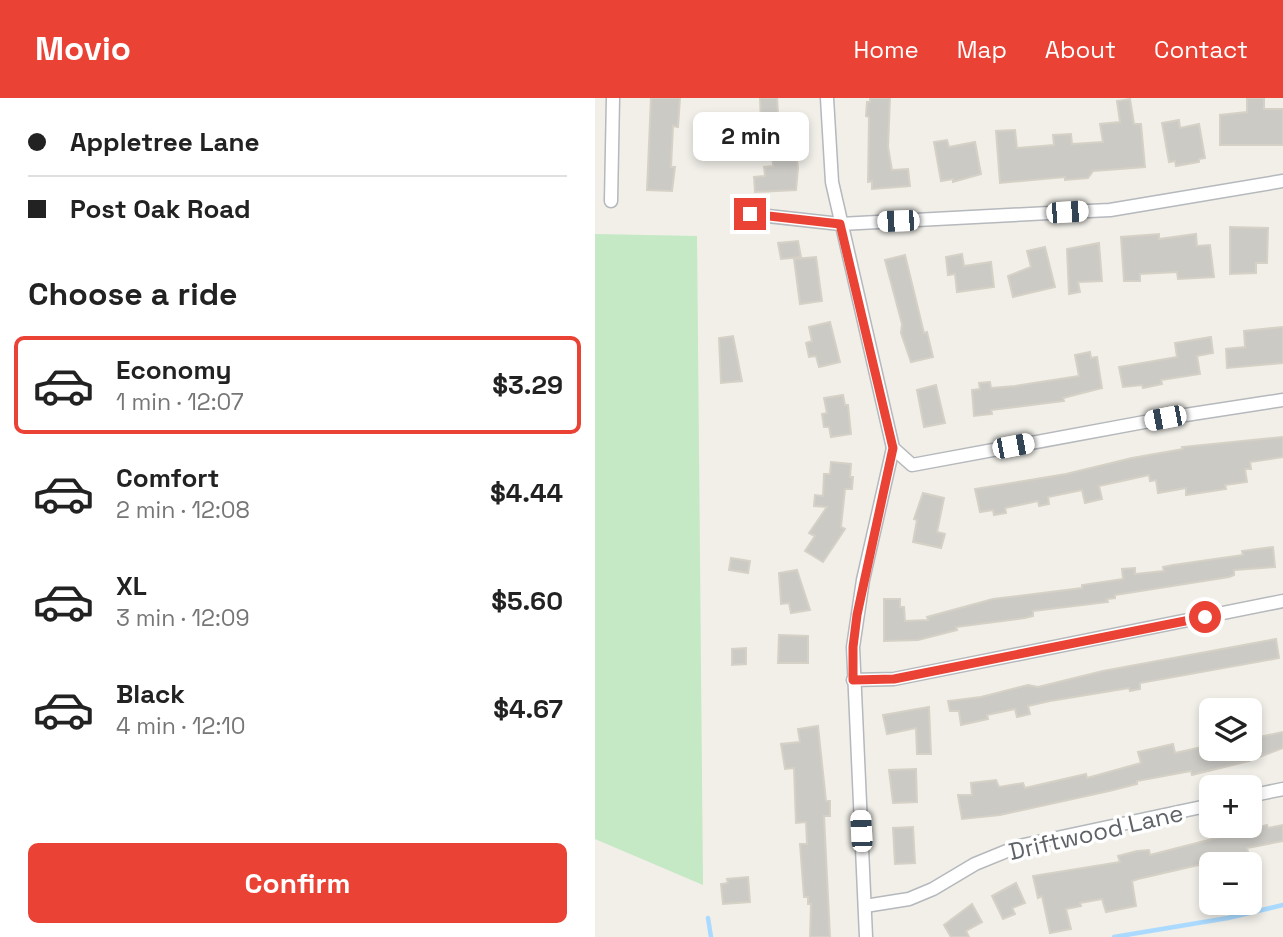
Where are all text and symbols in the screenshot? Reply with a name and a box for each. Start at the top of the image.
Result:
text: Movio [35,28,131,70]
text: Home [853,34,919,65]
text: Map [957,34,1007,65]
text: About [1045,34,1116,65]
text: Contact [1154,34,1248,65]
callout: 2 min [692,113,808,162]
text: 2 min [721,121,781,151]
text: Appletree Lane [70,125,260,159]
text: Post Oak Road [70,192,251,226]
route end [734,198,766,230]
car [1046,200,1089,224]
car [877,210,920,232]
text: Choose a ride [28,274,238,314]
text: Economy [116,353,232,387]
icon: car [32,354,95,417]
text: $3.29 [492,368,563,402]
text: 1 min · 12:07 [116,387,244,417]
car [1143,404,1188,432]
car [991,432,1036,460]
text: Comfort [116,461,219,495]
icon: car [32,462,95,525]
text: $4.44 [490,476,563,510]
text: 2 min · 12:08 [116,495,250,525]
text: XL [116,569,147,603]
icon: car [32,570,95,633]
text: $5.60 [491,584,563,618]
route start [1189,601,1221,633]
text: 3 min · 12:09 [116,603,250,633]
text: Black [116,677,185,711]
icon: car [32,678,95,741]
text: $4.67 [493,692,563,726]
map controls [1199,698,1262,915]
button: layers [1199,698,1262,761]
text: 4 min · 12:10 [116,711,246,741]
button: + [1199,775,1262,838]
street label: Driftwood Lane [1006,797,1186,867]
car [850,809,873,853]
button: Confirm [28,843,567,923]
button: − [1199,852,1262,915]

